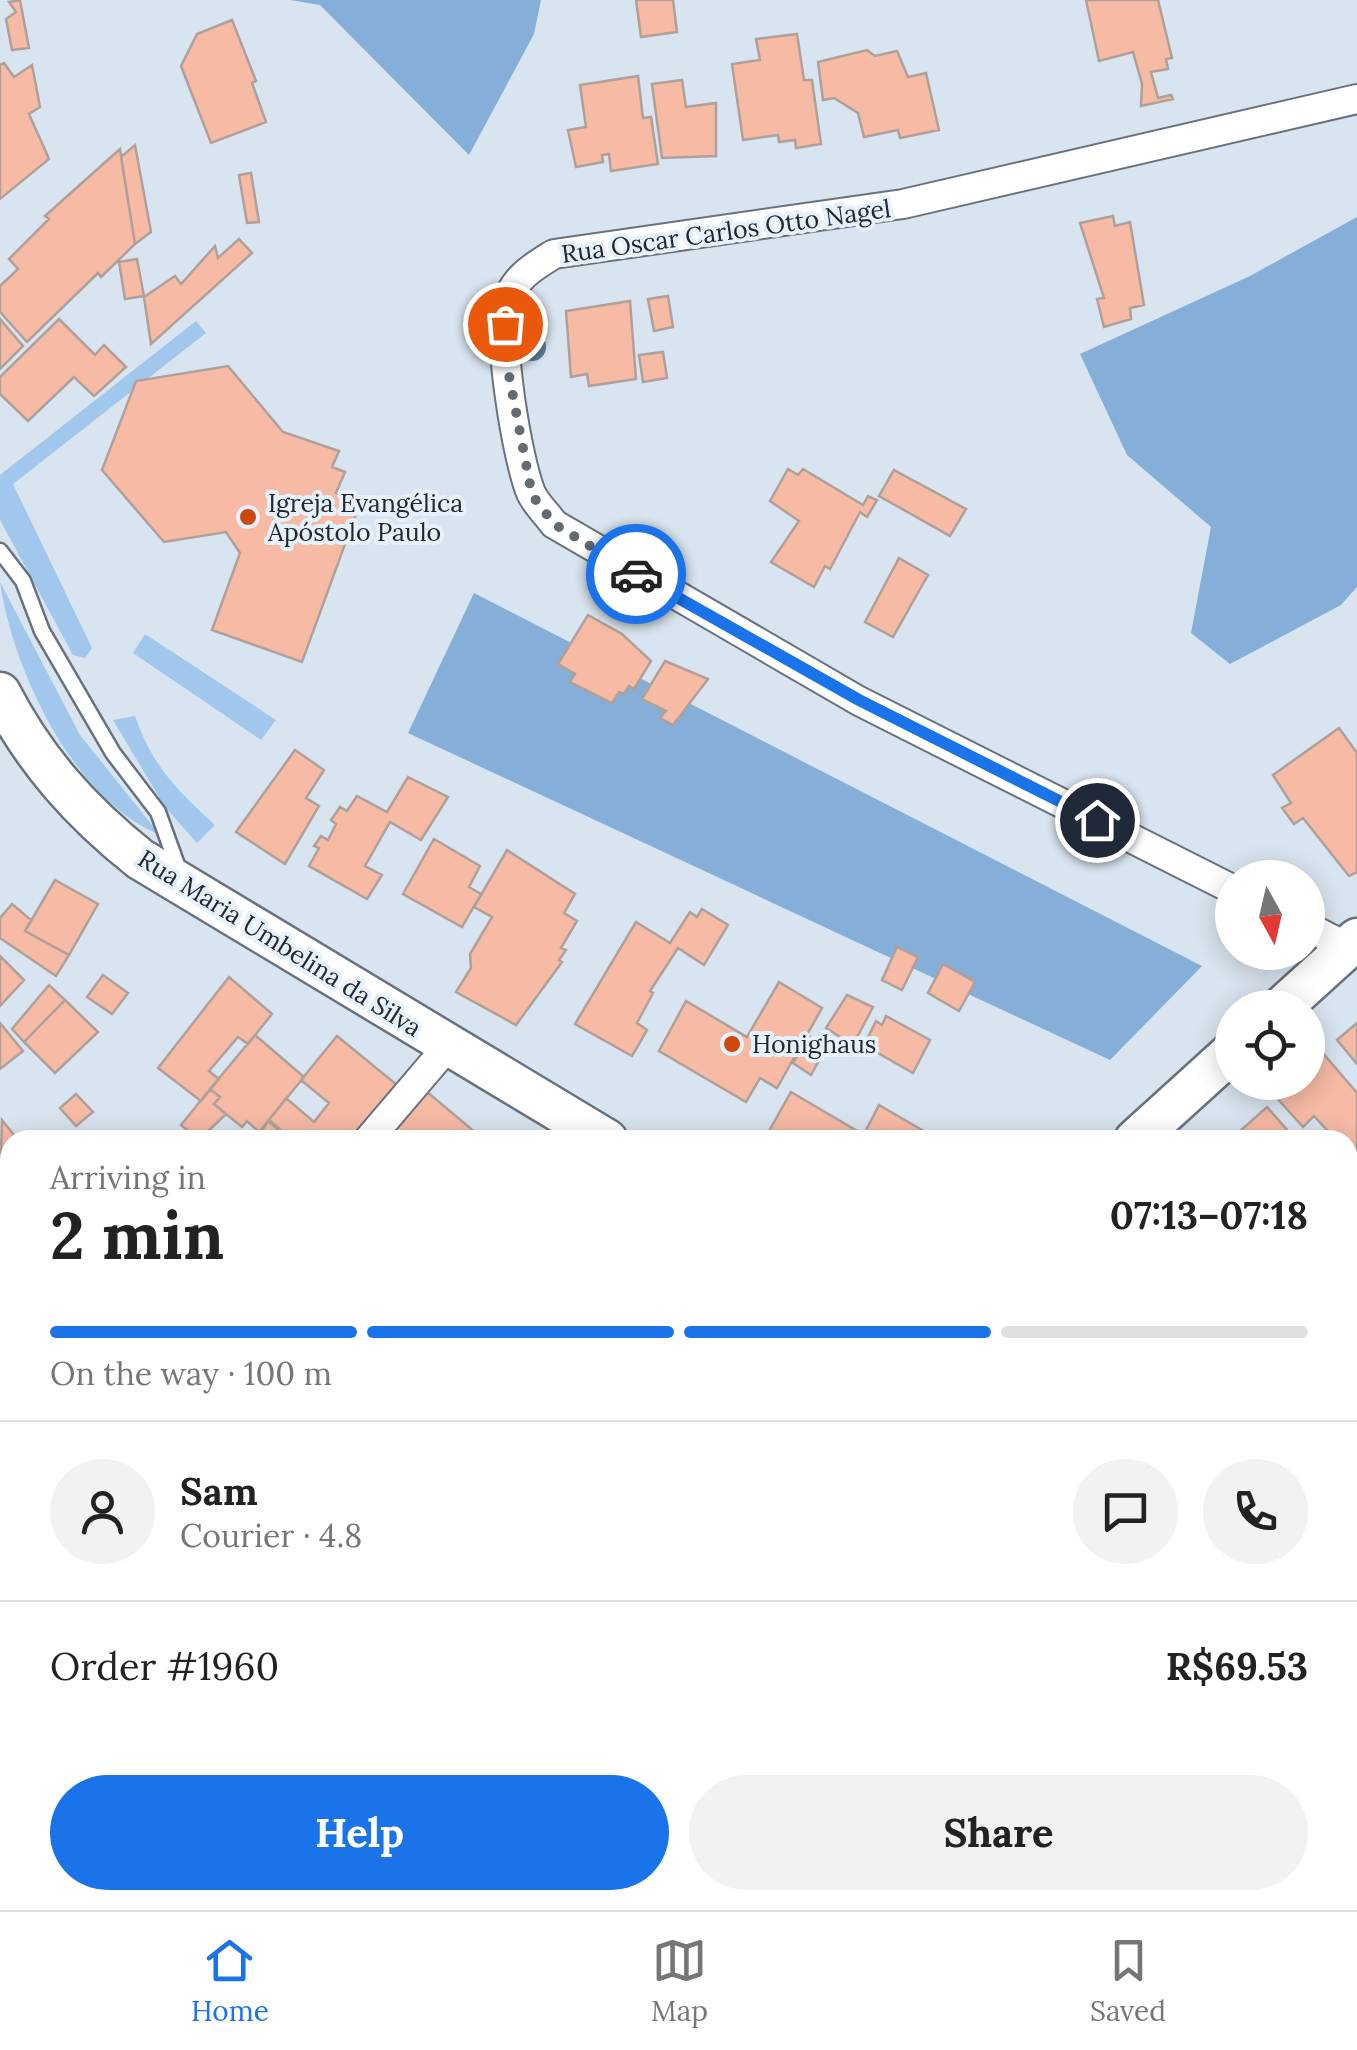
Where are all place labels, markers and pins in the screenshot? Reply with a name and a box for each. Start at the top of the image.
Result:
pin [463,282,548,367]
place label: Igreja Evangélica Apóstolo Paulo [267,487,463,548]
marker: Igreja Evangélica Apóstolo Paulo [237,506,259,528]
pin [1055,778,1140,863]
place label: Honighaus [752,1028,876,1060]
marker: Honighaus [721,1033,743,1055]

